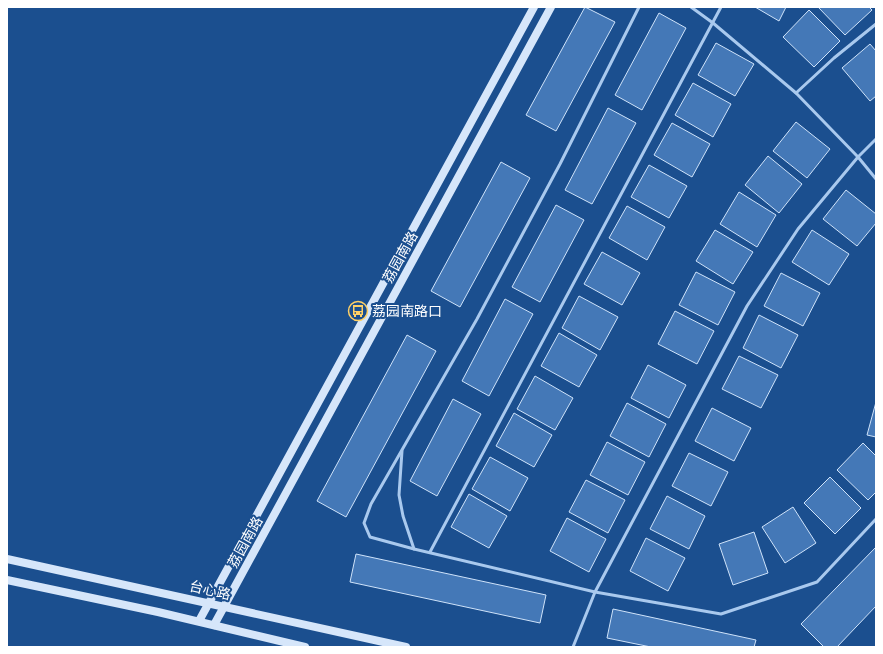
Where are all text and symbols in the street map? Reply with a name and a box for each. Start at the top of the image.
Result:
street label: 荔园南路 [379,229,421,285]
bus stop icon: 荔园南路口 [347,300,369,322]
place label: 荔园南路口 [372,303,442,319]
street label: 荔园南路 [224,514,266,570]
street label: 台心路 [188,577,232,603]

